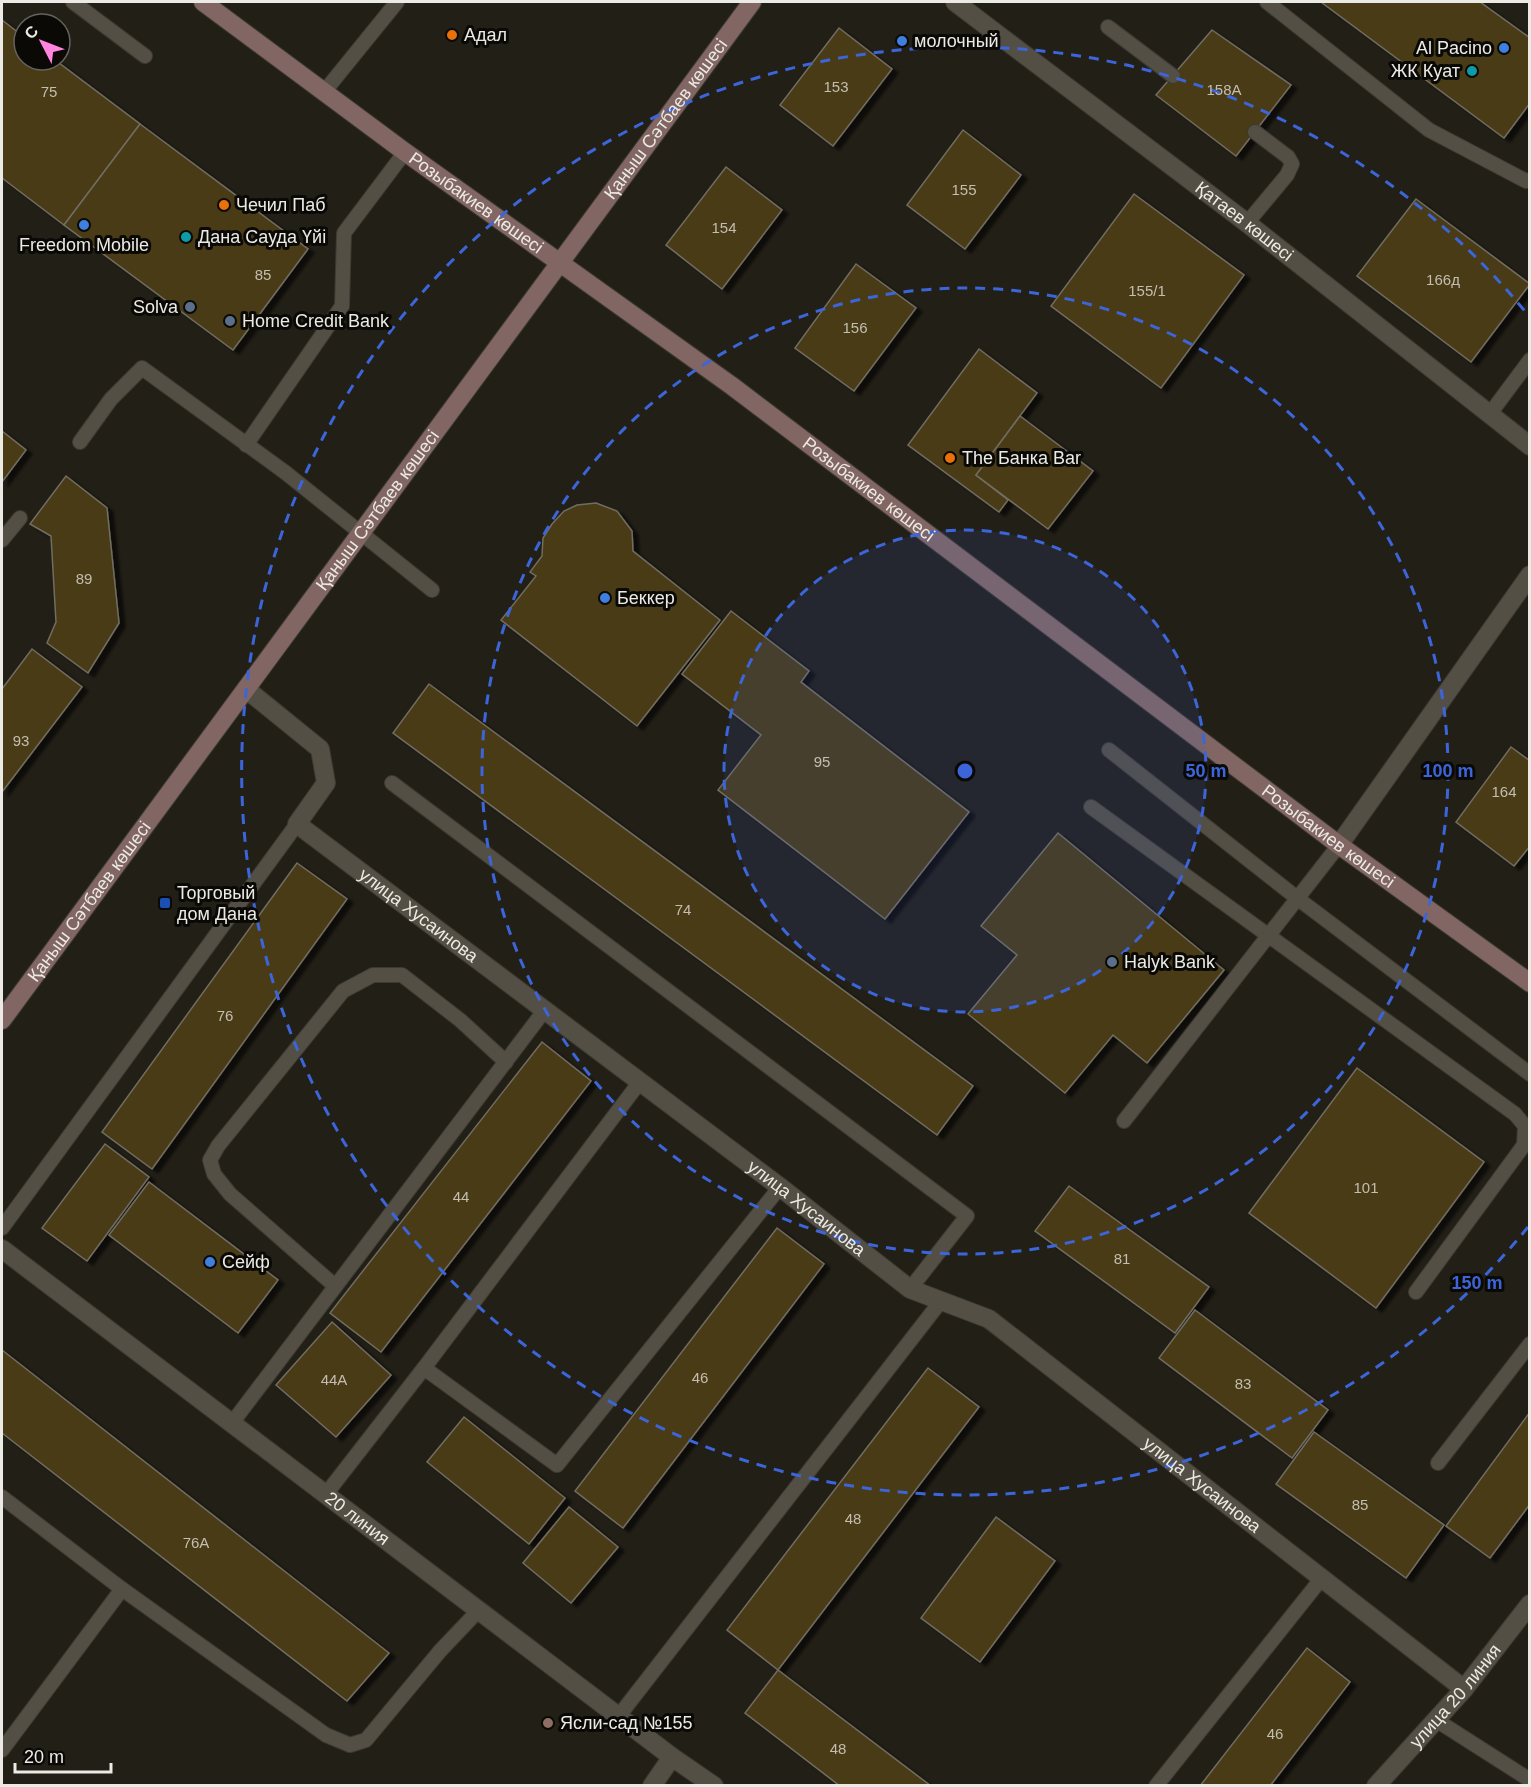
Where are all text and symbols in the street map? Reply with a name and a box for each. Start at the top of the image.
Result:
north arrow [12,12,72,72]
text: С [21,22,42,42]
place label: Адал [464,25,507,45]
marker: Адал [445,28,459,42]
place label: молочный [914,31,999,51]
marker: молочный [895,34,909,48]
street label: Қаныш Сәтбаев көшесі [600,35,731,203]
place label: Al Pacino [1416,38,1492,58]
marker: Al Pacino [1497,41,1511,55]
place label: ЖК Куат [1391,61,1460,81]
marker: ЖК Куат [1465,64,1479,78]
house number: 153 [823,78,849,95]
house number: 158А [1206,81,1242,98]
house number: 75 [41,83,57,100]
street label: Розыбакиев көшесі [405,148,547,258]
street label: Қатаев көшесі [1191,177,1297,265]
house number: 155 [951,181,977,198]
place label: Чечил Паб [236,195,326,215]
marker: Чечил Паб [217,198,231,212]
marker: Freedom Mobile [77,218,91,232]
house number: 154 [711,219,737,236]
place label: Дана Сауда Үйі [198,227,326,247]
marker: Дана Сауда Үйі [179,230,193,244]
place label: Freedom Mobile [19,235,149,255]
house number: 85 [255,266,271,283]
house number: 166д [1426,271,1460,288]
house number: 155/1 [1128,282,1166,299]
place label: Solva [133,297,179,317]
marker: Solva [183,300,197,314]
place label: Home Credit Bank [242,311,390,331]
marker: Home Credit Bank [223,314,237,328]
house number: 156 [842,319,868,336]
street label: Қаныш Сәтбаев көшесі [312,426,443,594]
street label: Розыбакиев көшесі [799,433,938,546]
place label: The Банка Bar [962,448,1081,468]
marker: The Банка Bar [943,451,957,465]
house number: 89 [76,570,92,587]
place label: Беккер [617,588,675,608]
marker: Беккер [598,591,612,605]
house number: 93 [13,732,29,749]
house number: 95 [814,753,830,770]
centre of rings [955,761,975,781]
text: 50 m [1185,761,1227,781]
text: 100 m [1422,761,1474,781]
street label: Розыбакиев көшесі [1258,780,1399,892]
house number: 164 [1491,783,1517,800]
street label: Қаныш Сәтбаев көшесі [24,818,155,986]
street label: улица Хусаинова [355,864,483,967]
place label: Торговый дом Дана [177,883,258,924]
marker: Торговый дом Дана [158,896,172,910]
house number: 74 [675,901,691,918]
place label: Halyk Bank [1124,952,1216,972]
marker: Halyk Bank [1105,955,1119,969]
house number: 76 [217,1007,233,1024]
street label: улица Хусаинова [744,1156,870,1261]
house number: 101 [1353,1179,1379,1196]
house number: 44 [453,1188,469,1205]
house number: 81 [1114,1250,1130,1267]
place label: Сейф [222,1252,270,1272]
marker: Сейф [203,1255,217,1269]
text: 150 m [1451,1273,1503,1293]
house number: 46 [692,1369,708,1386]
house number: 44А [321,1371,347,1388]
house number: 83 [1235,1375,1251,1392]
street label: улица Хусаинова [1139,1433,1266,1538]
street label: 20 линия [321,1488,393,1549]
house number: 85 [1352,1496,1368,1513]
house number: 48 [845,1510,861,1527]
house number: 76А [183,1534,209,1551]
street label: улица 20 линия [1406,1640,1505,1752]
place label: Ясли-сад №155 [560,1713,692,1733]
marker: Ясли-сад №155 [541,1716,555,1730]
house number: 46 [1267,1725,1283,1742]
scale bar [15,1736,111,1774]
house number: 48 [830,1740,846,1757]
text: 20 m [24,1747,64,1767]

